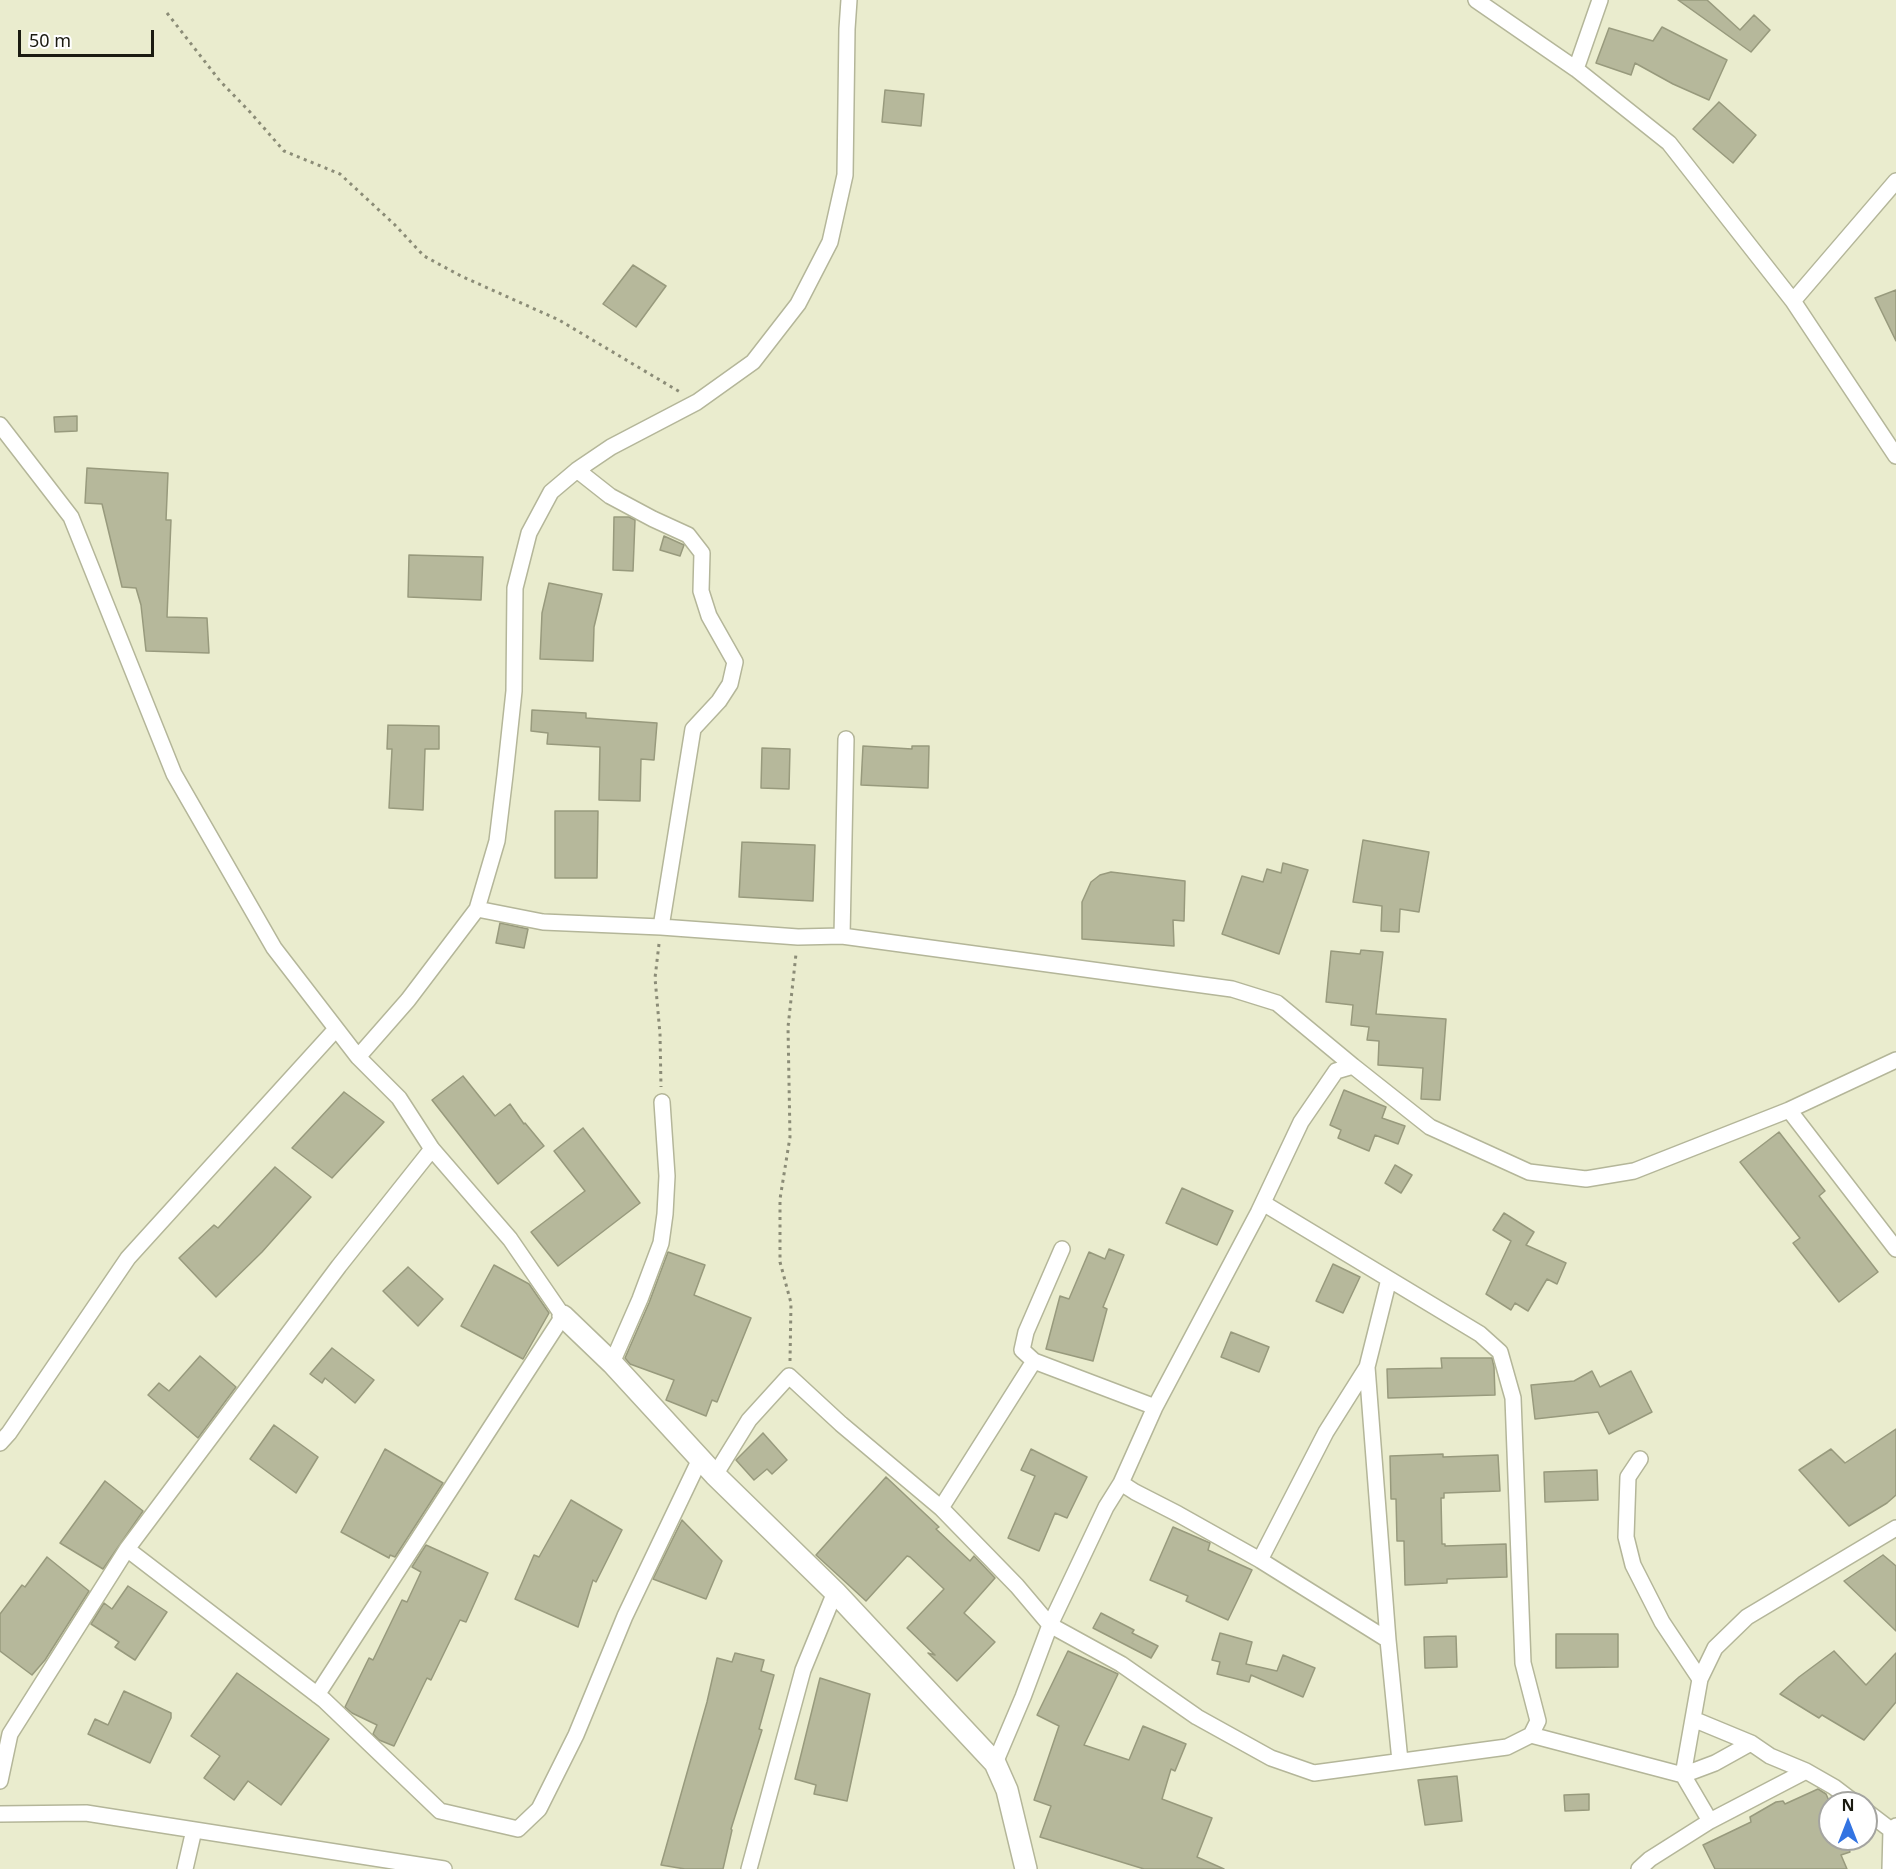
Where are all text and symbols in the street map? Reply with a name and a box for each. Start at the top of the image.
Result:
scale bar [21,18,158,56]
text: 50 m [29,28,71,52]
north arrow [1818,1791,1878,1851]
text: N [1841,1794,1855,1816]

